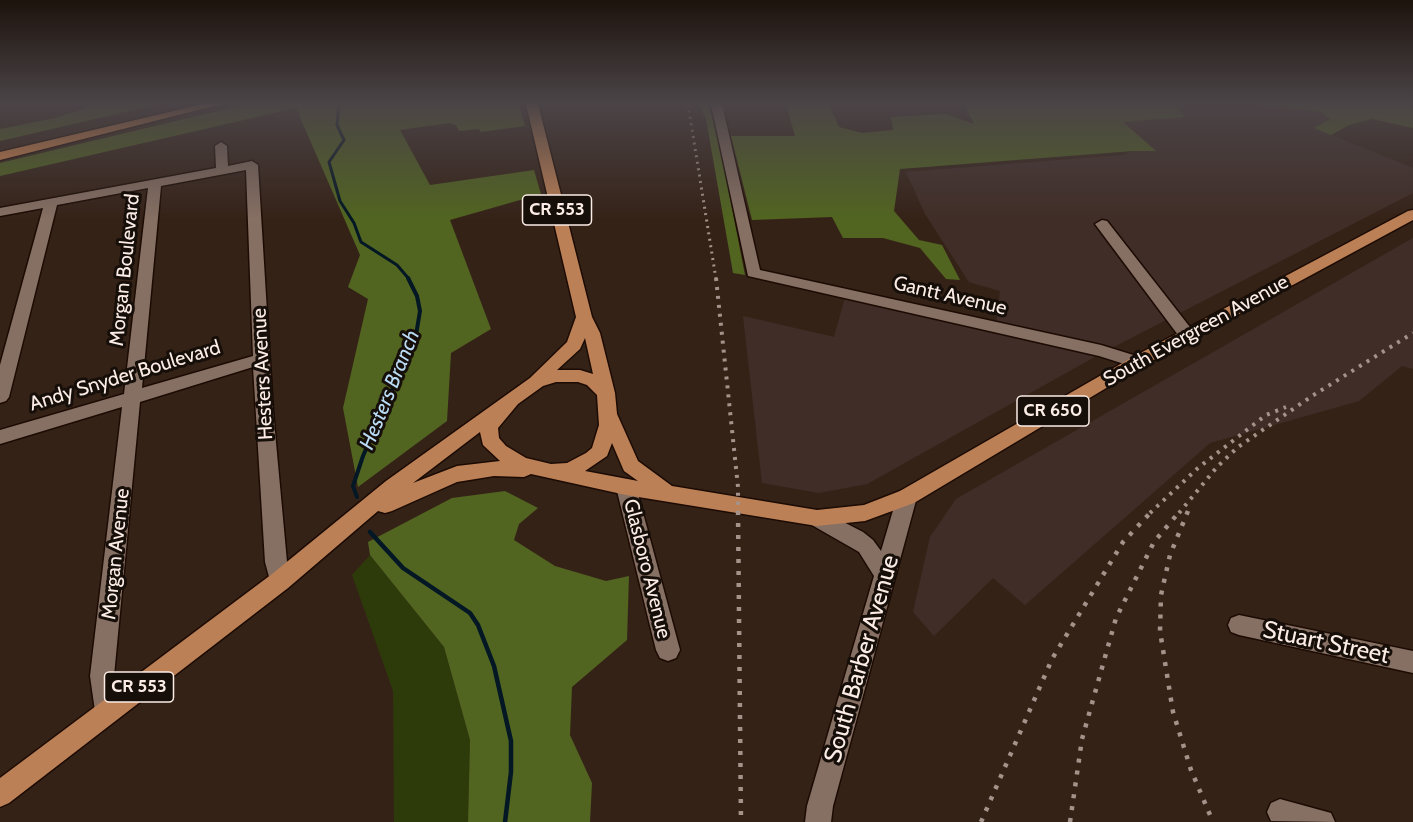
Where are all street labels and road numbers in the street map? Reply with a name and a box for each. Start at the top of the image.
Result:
street label: Morgan Boulevard [105,193,145,347]
road number: CR 553 [522,195,592,225]
street label: South Evergreen Avenue [1099,270,1293,392]
street label: Gantt Avenue [891,271,1009,321]
street label: Hesters Avenue [248,308,278,440]
street label: Andy Snyder Boulevard [27,336,223,416]
road number: CR 650 [1017,396,1089,426]
street label: Morgan Avenue [97,487,135,621]
street label: Glasboro Avenue [618,497,676,641]
street label: South Barber Avenue [819,552,905,766]
street label: Stuart Street [1260,616,1392,670]
road number: CR 553 [104,672,174,702]

